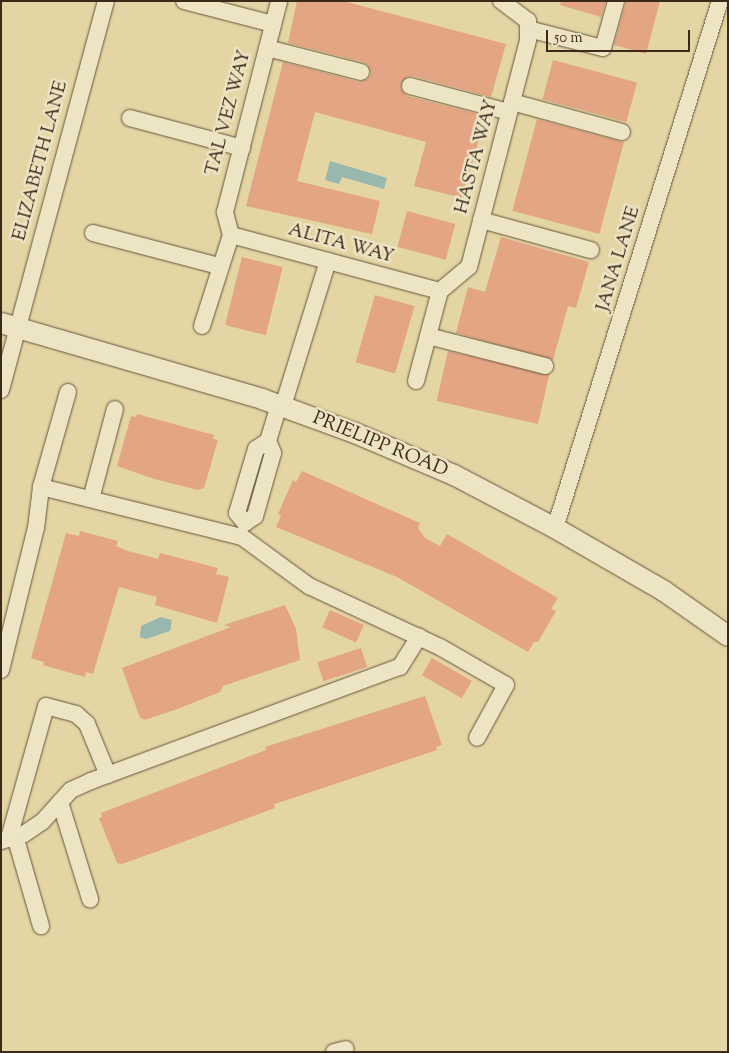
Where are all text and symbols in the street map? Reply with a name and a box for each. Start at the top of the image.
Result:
scale bar [549,20,693,52]
text: 50 m [554,28,583,49]
street label: TAL VEZ WAY [201,48,257,178]
street label: ELIZABETH LANE [9,79,73,243]
street label: HASTA WAY [451,97,503,217]
street label: JANA LANE [592,204,646,314]
street label: ALITA WAY [285,219,397,269]
street label: PRIELIPP ROAD [309,407,451,483]

